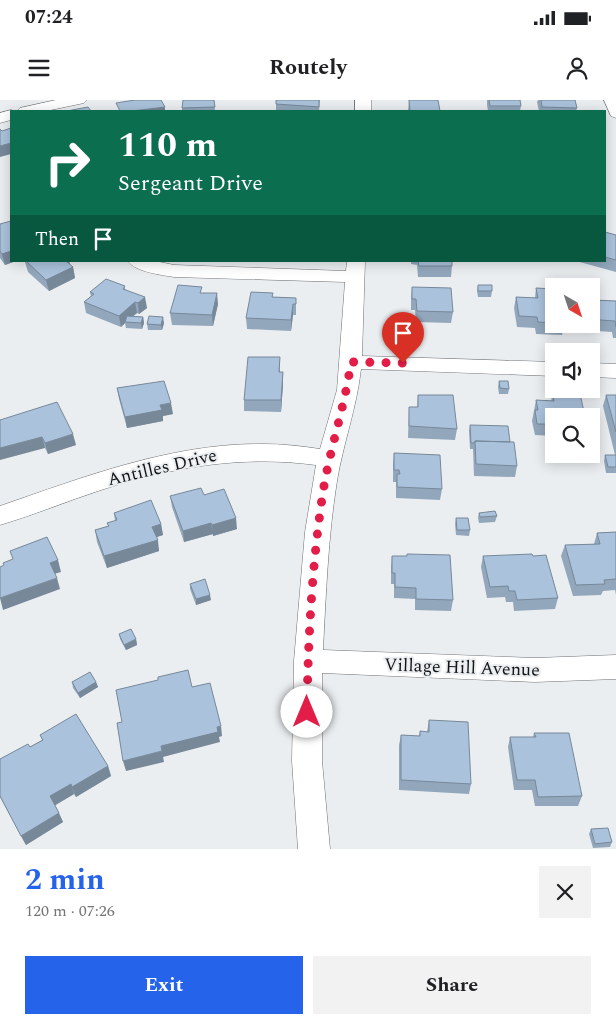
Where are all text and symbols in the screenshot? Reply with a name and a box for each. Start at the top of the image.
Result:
text: 07:24 [25,3,73,32]
text: Routely [269,51,347,84]
icon: menu [25,54,53,82]
icon: person [563,54,591,82]
text: 110 m [118,119,217,172]
icon: right [35,130,100,195]
text: Sergeant Drive [118,167,263,200]
text: Then [35,225,79,254]
icon: arrive [89,225,117,253]
north arrow [545,278,600,332]
map controls [545,278,600,463]
pin [382,312,424,363]
icon: arrive [389,319,417,347]
button: sound [545,343,600,398]
button: search [545,408,600,463]
street label: Antilles Drive [105,442,220,493]
street label: Village Hill Avenue [384,651,540,684]
position arrow [280,685,332,737]
text: 2 min [25,857,105,903]
button: close [539,866,591,918]
text: 120 m · 07:26 [25,899,115,923]
button: Exit [25,956,303,1014]
button: Share [313,956,591,1014]

